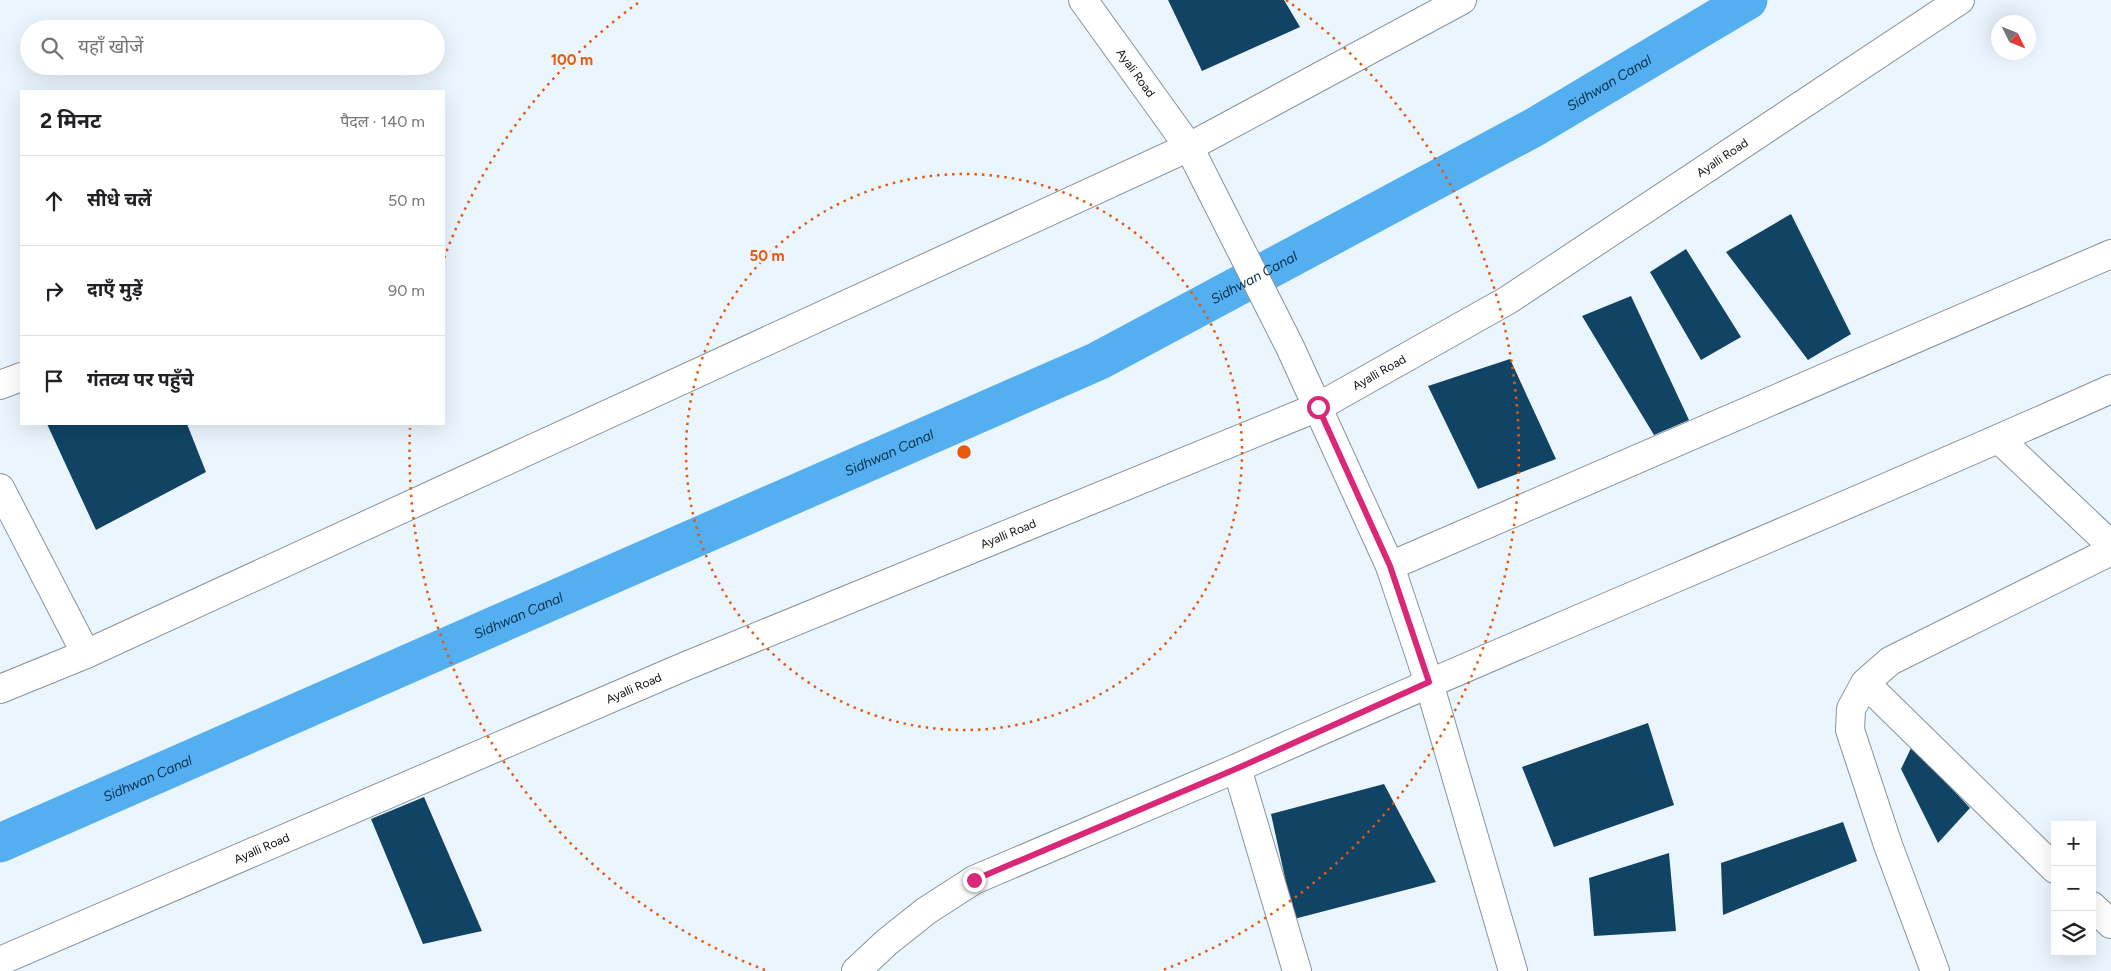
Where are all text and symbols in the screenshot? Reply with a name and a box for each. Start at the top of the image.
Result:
north arrow [1991,15,2036,60]
search box [20,20,445,75]
icon: search [38,34,66,62]
text: यहाँ खोजें [78,35,143,58]
street label: Ayali Road [1113,46,1158,100]
text: 100 m [551,51,593,69]
water label: Sidhwan Canal [1564,51,1655,115]
text: 2 मिनट [40,108,101,133]
text: पैदल · 140 m [340,112,425,131]
street label: Ayalli Road [1694,136,1751,180]
icon: ahead [40,187,68,215]
text: सीधे चलें [87,188,151,211]
text: 50 m [388,191,425,210]
text: 50 m [749,247,785,265]
water label: Sidhwan Canal [1208,247,1301,308]
icon: right [40,277,68,305]
text: दाएँ मुड़ें [87,278,143,301]
text: 90 m [388,281,425,300]
street label: Ayalli Road [1350,352,1408,393]
icon: arrive [40,367,68,395]
text: गंतव्य पर पहुँचे [87,368,194,391]
route start [1307,396,1330,419]
water label: Sidhwan Canal [842,426,937,480]
centre of rings [955,443,973,461]
street label: Ayalli Road [978,516,1038,552]
water label: Sidhwan Canal [471,589,566,643]
street label: Ayalli Road [604,670,664,706]
water label: Sidhwan Canal [100,751,196,806]
map controls [2051,821,2096,956]
button: + [2051,821,2096,866]
street label: Ayalli Road [232,830,292,866]
button: − [2051,866,2096,911]
route end [963,869,986,892]
button: layers [2051,911,2096,956]

